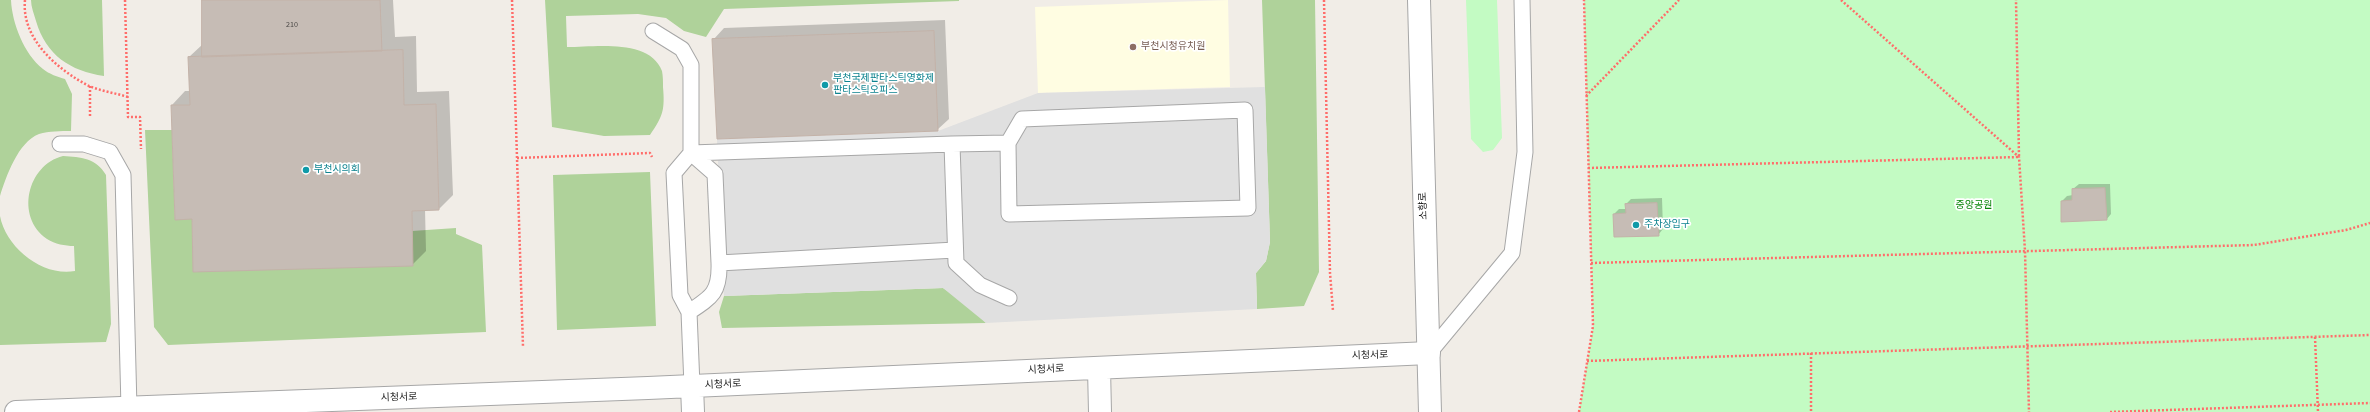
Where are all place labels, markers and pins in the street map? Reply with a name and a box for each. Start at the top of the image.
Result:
place label: 부천시청유치원 [1141,41,1205,53]
marker: 부천시청유치원 [1128,42,1138,52]
place label: 부천국제판타스틱영화제 판타스틱오피스 [833,73,934,96]
marker: 부천국제판타스틱영화제 판타스틱오피스 [820,80,830,90]
place label: 부천시의회 [314,164,360,176]
marker: 부천시의회 [301,165,311,175]
place label: 주차장입구 [1644,219,1690,231]
marker: 주차장입구 [1631,220,1641,230]

